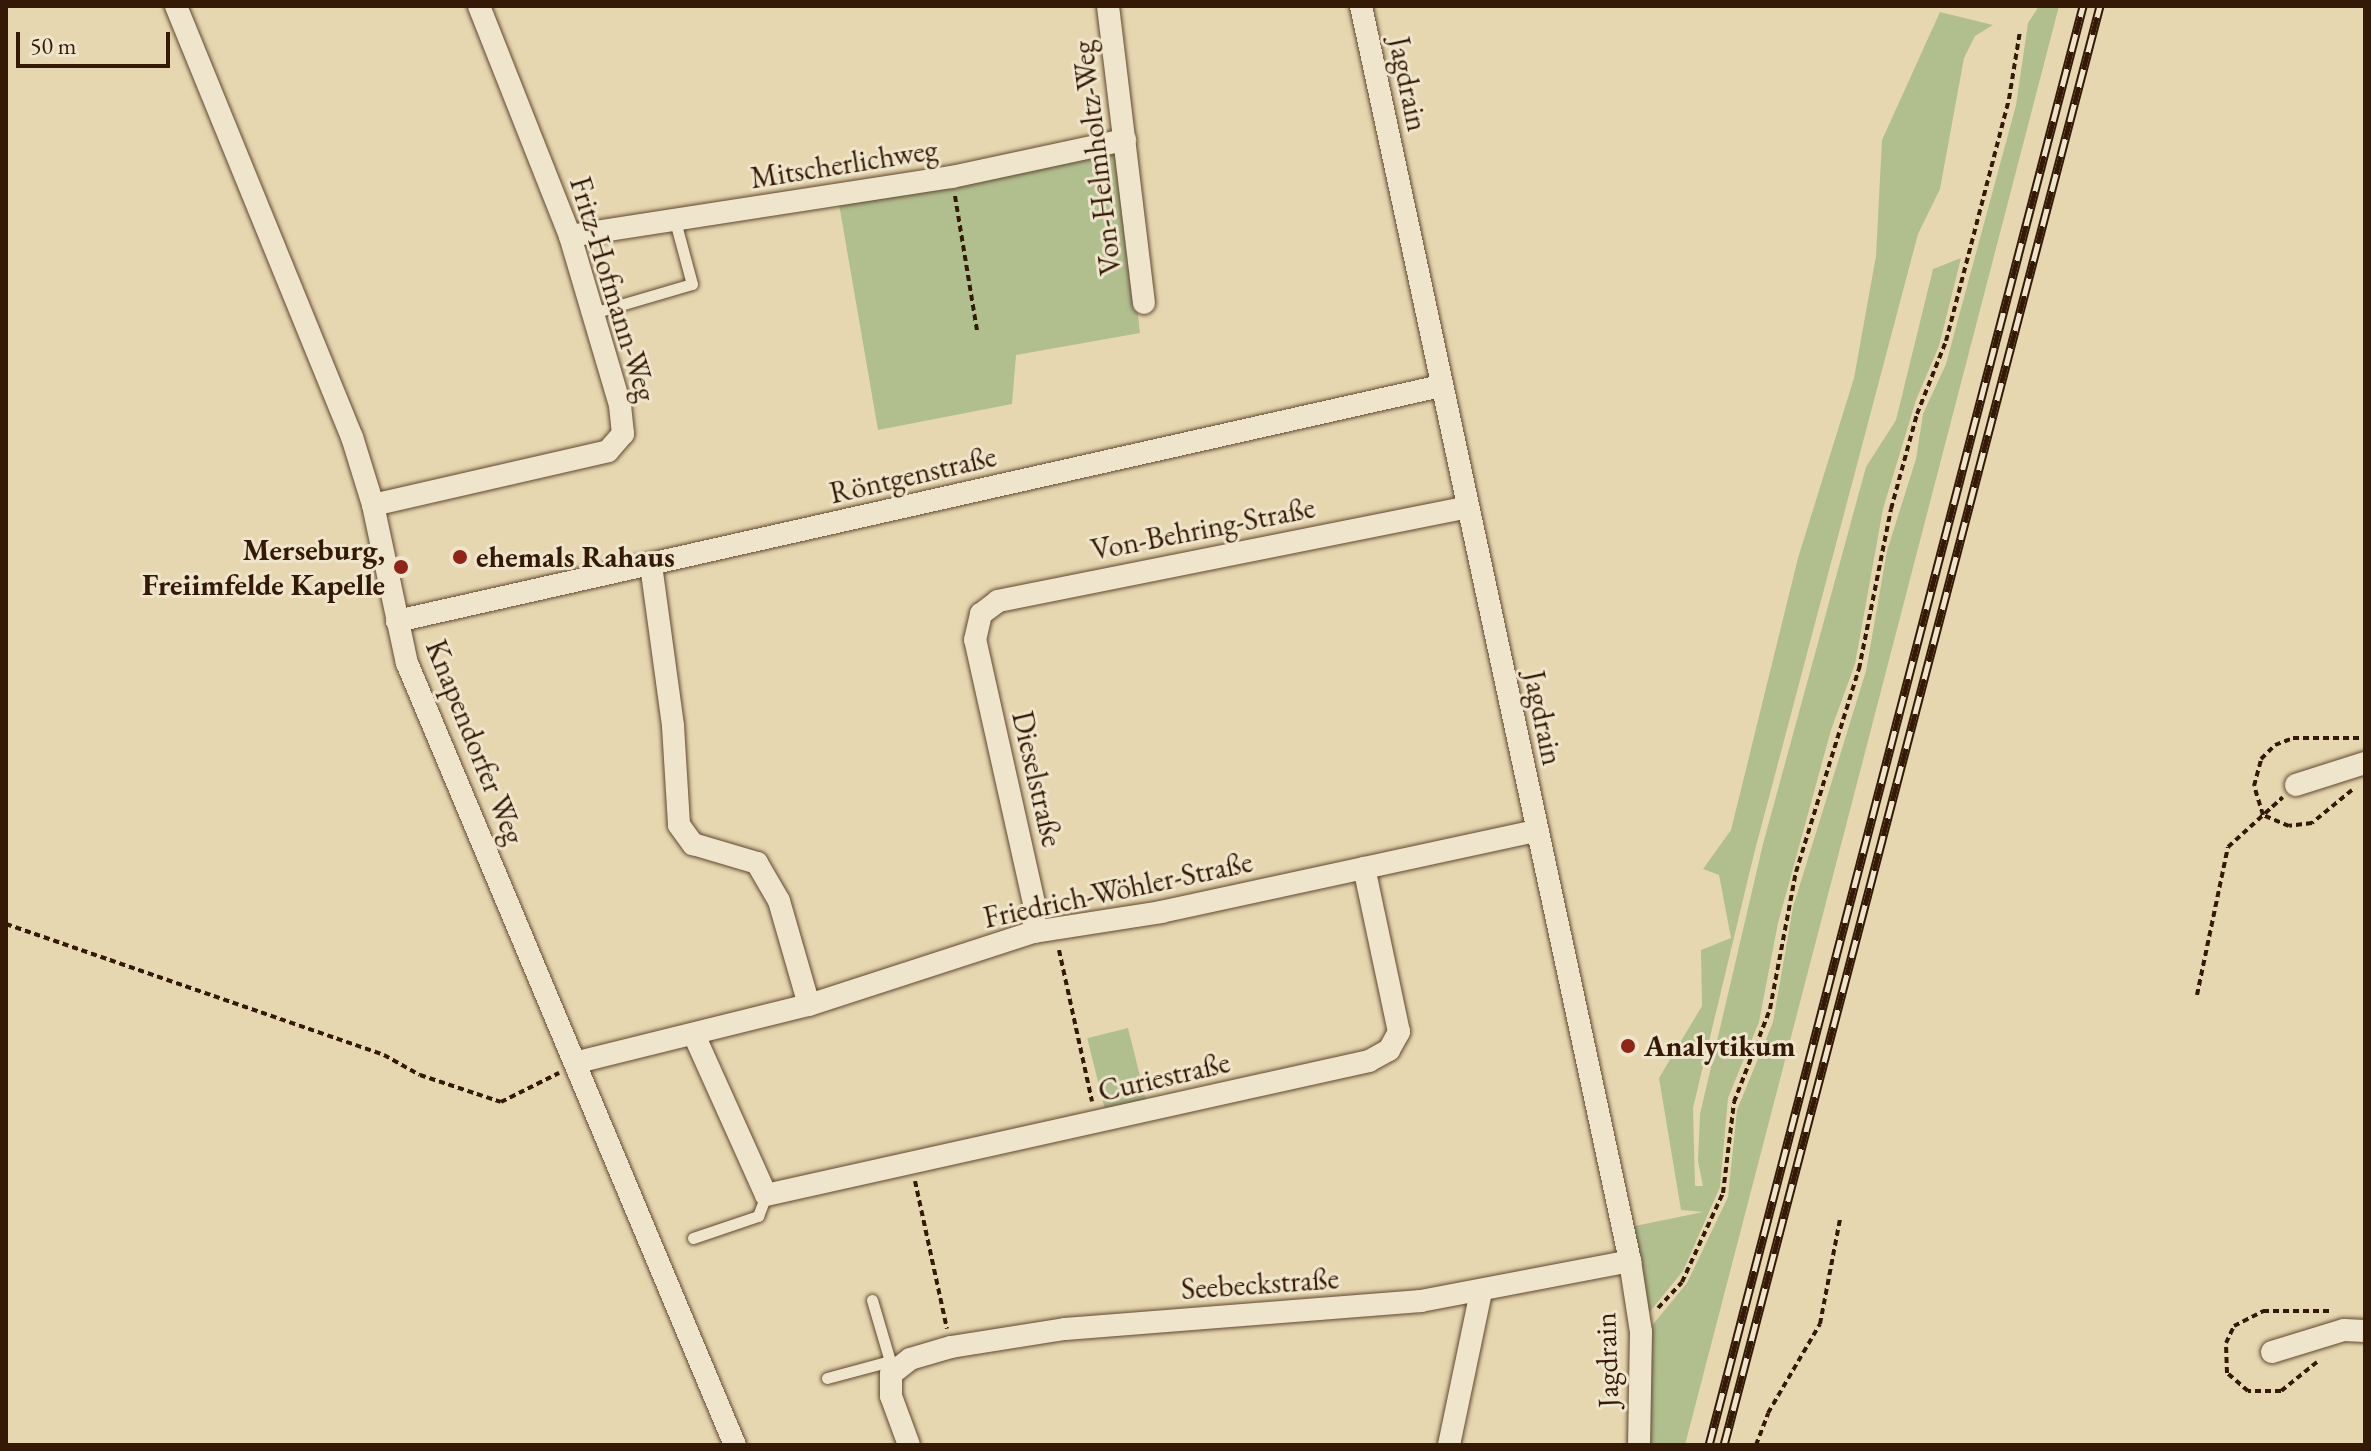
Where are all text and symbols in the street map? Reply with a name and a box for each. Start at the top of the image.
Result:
scale bar [20,16,174,66]
text: 50 m [30,30,77,61]
street label: Jagdrain [1380,34,1436,134]
street label: Von-Helmholtz-Weg [1065,39,1129,277]
street label: Mitscherlichweg [748,131,940,197]
street label: Fritz-Hofmann-Weg [562,172,664,406]
street label: Röntgenstraße [826,438,1000,512]
street label: Von-Behring-Straße [1088,490,1318,568]
place label: Merseburg, Freiimfelde Kapelle [142,532,385,602]
place label: ehemals Rahaus [476,539,675,575]
marker: ehemals Rahaus [451,548,469,566]
marker: Merseburg, Freiimfelde Kapelle [392,558,410,576]
street label: Knapendorfer Weg [418,635,532,849]
street label: Jagdrain [1515,668,1571,768]
street label: Dieselstraße [1004,708,1070,850]
street label: Friedrich-Wöhler-Straße [980,844,1256,936]
place label: Analytikum [1644,1028,1796,1064]
marker: Analytikum [1619,1037,1637,1055]
street label: Curiestraße [1095,1044,1233,1110]
street label: Seebeckstraße [1180,1261,1340,1307]
street label: Jagdrain [1587,1312,1627,1408]

